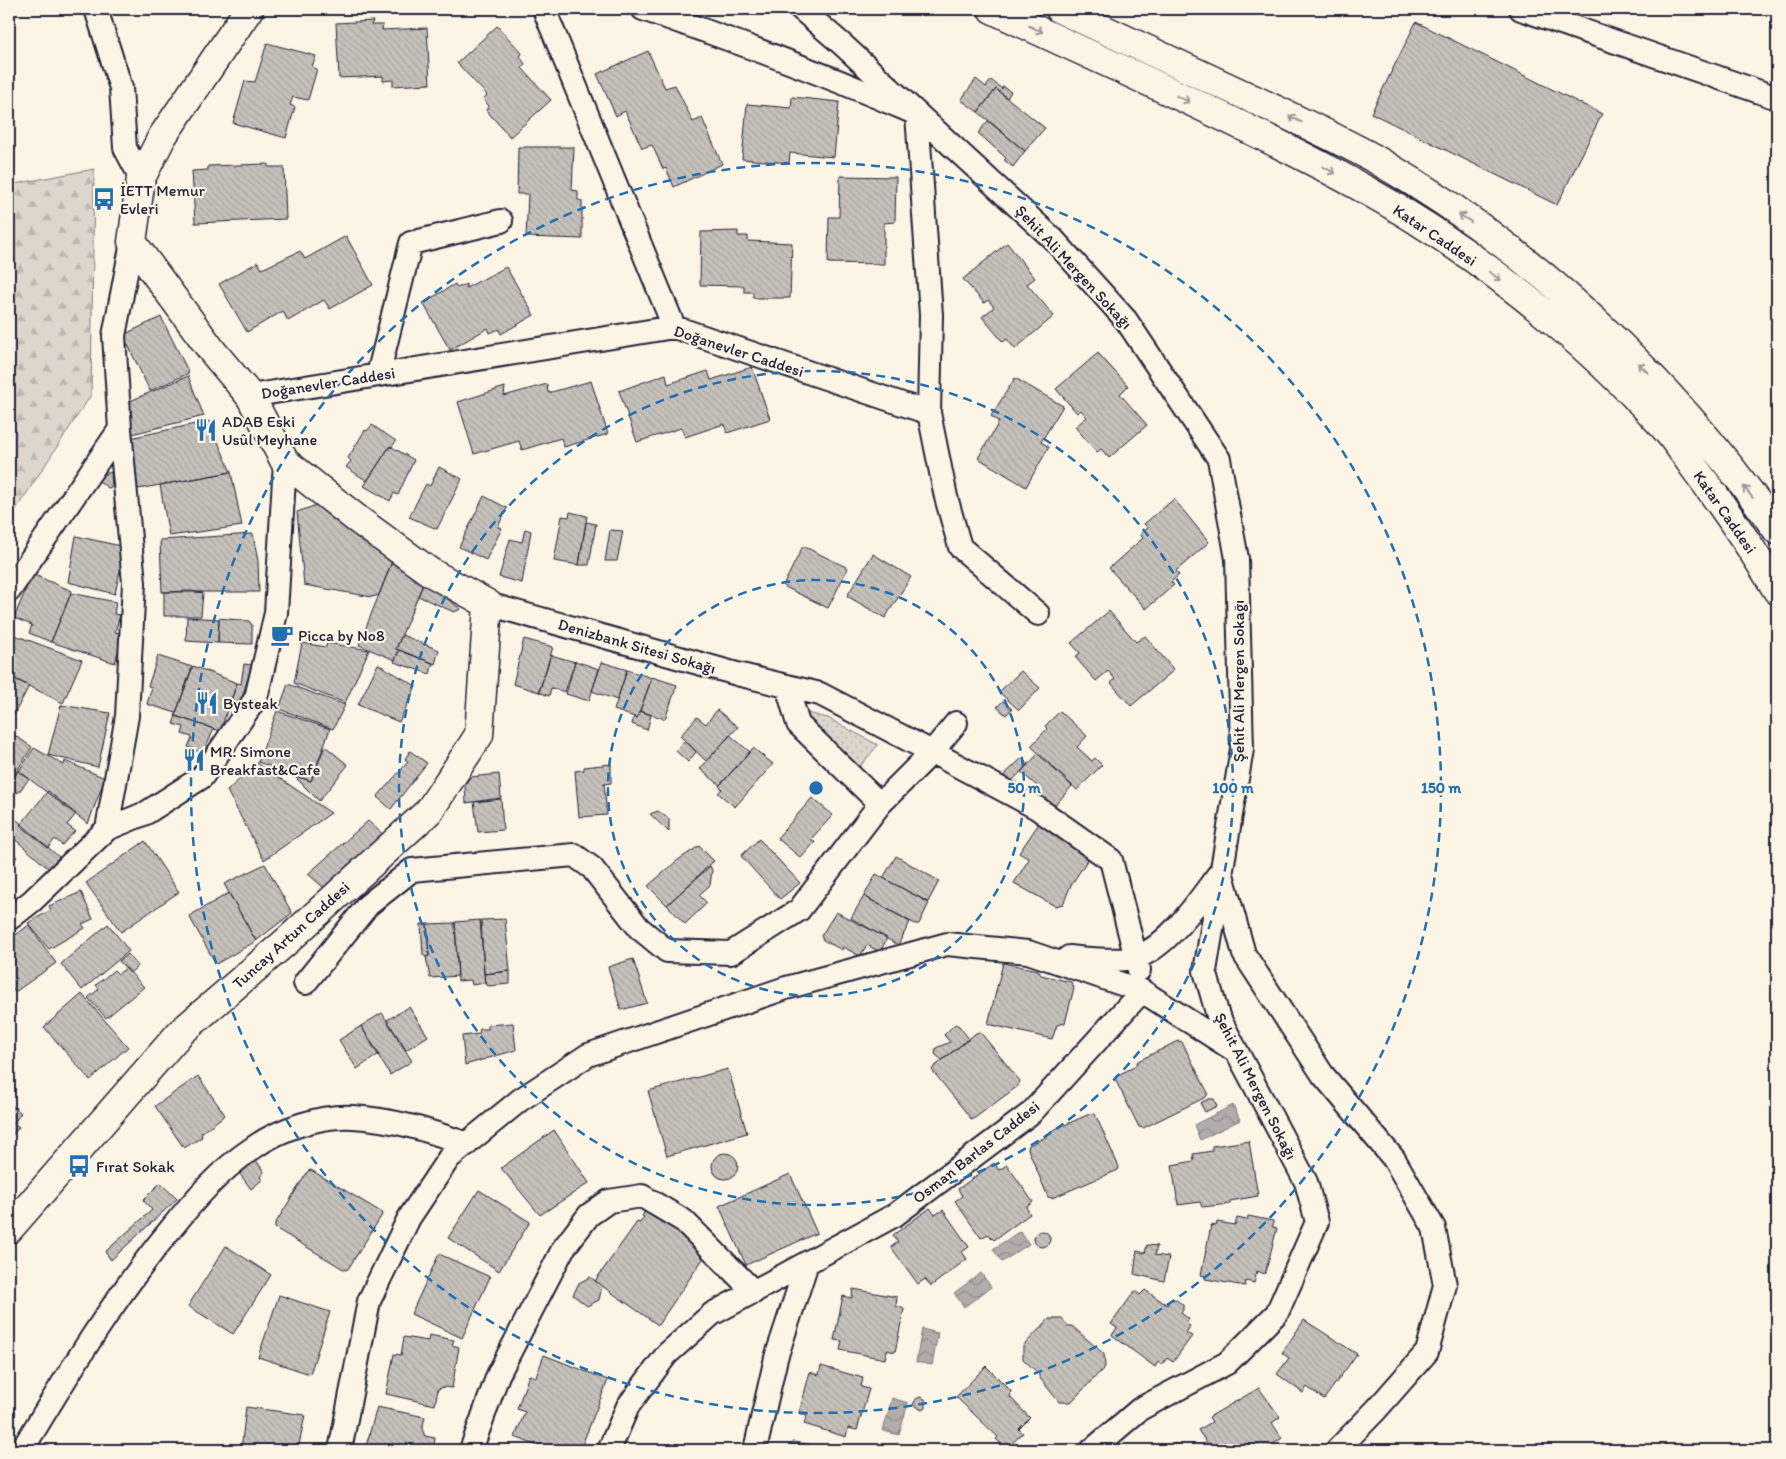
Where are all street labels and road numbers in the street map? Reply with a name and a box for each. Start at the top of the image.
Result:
street label: Katar Caddesi [1390,200,1480,270]
street label: Şehit Ali Mergen Sokağı [1012,201,1136,333]
street label: Doğanevler Caddesi [672,321,806,381]
street label: Doğanevler Caddesi [260,363,396,403]
street label: Katar Caddesi [1689,467,1761,557]
street label: Şehit Ali Mergen Sokağı [1229,600,1248,762]
street label: Denizbank Sitesi Sokağı [556,614,718,678]
street label: Tuncay Artun Caddesi [229,877,353,993]
street label: Şehit Ali Mergen Sokağı [1211,1009,1301,1163]
street label: Osman Barlas Caddesi [909,1097,1043,1207]

